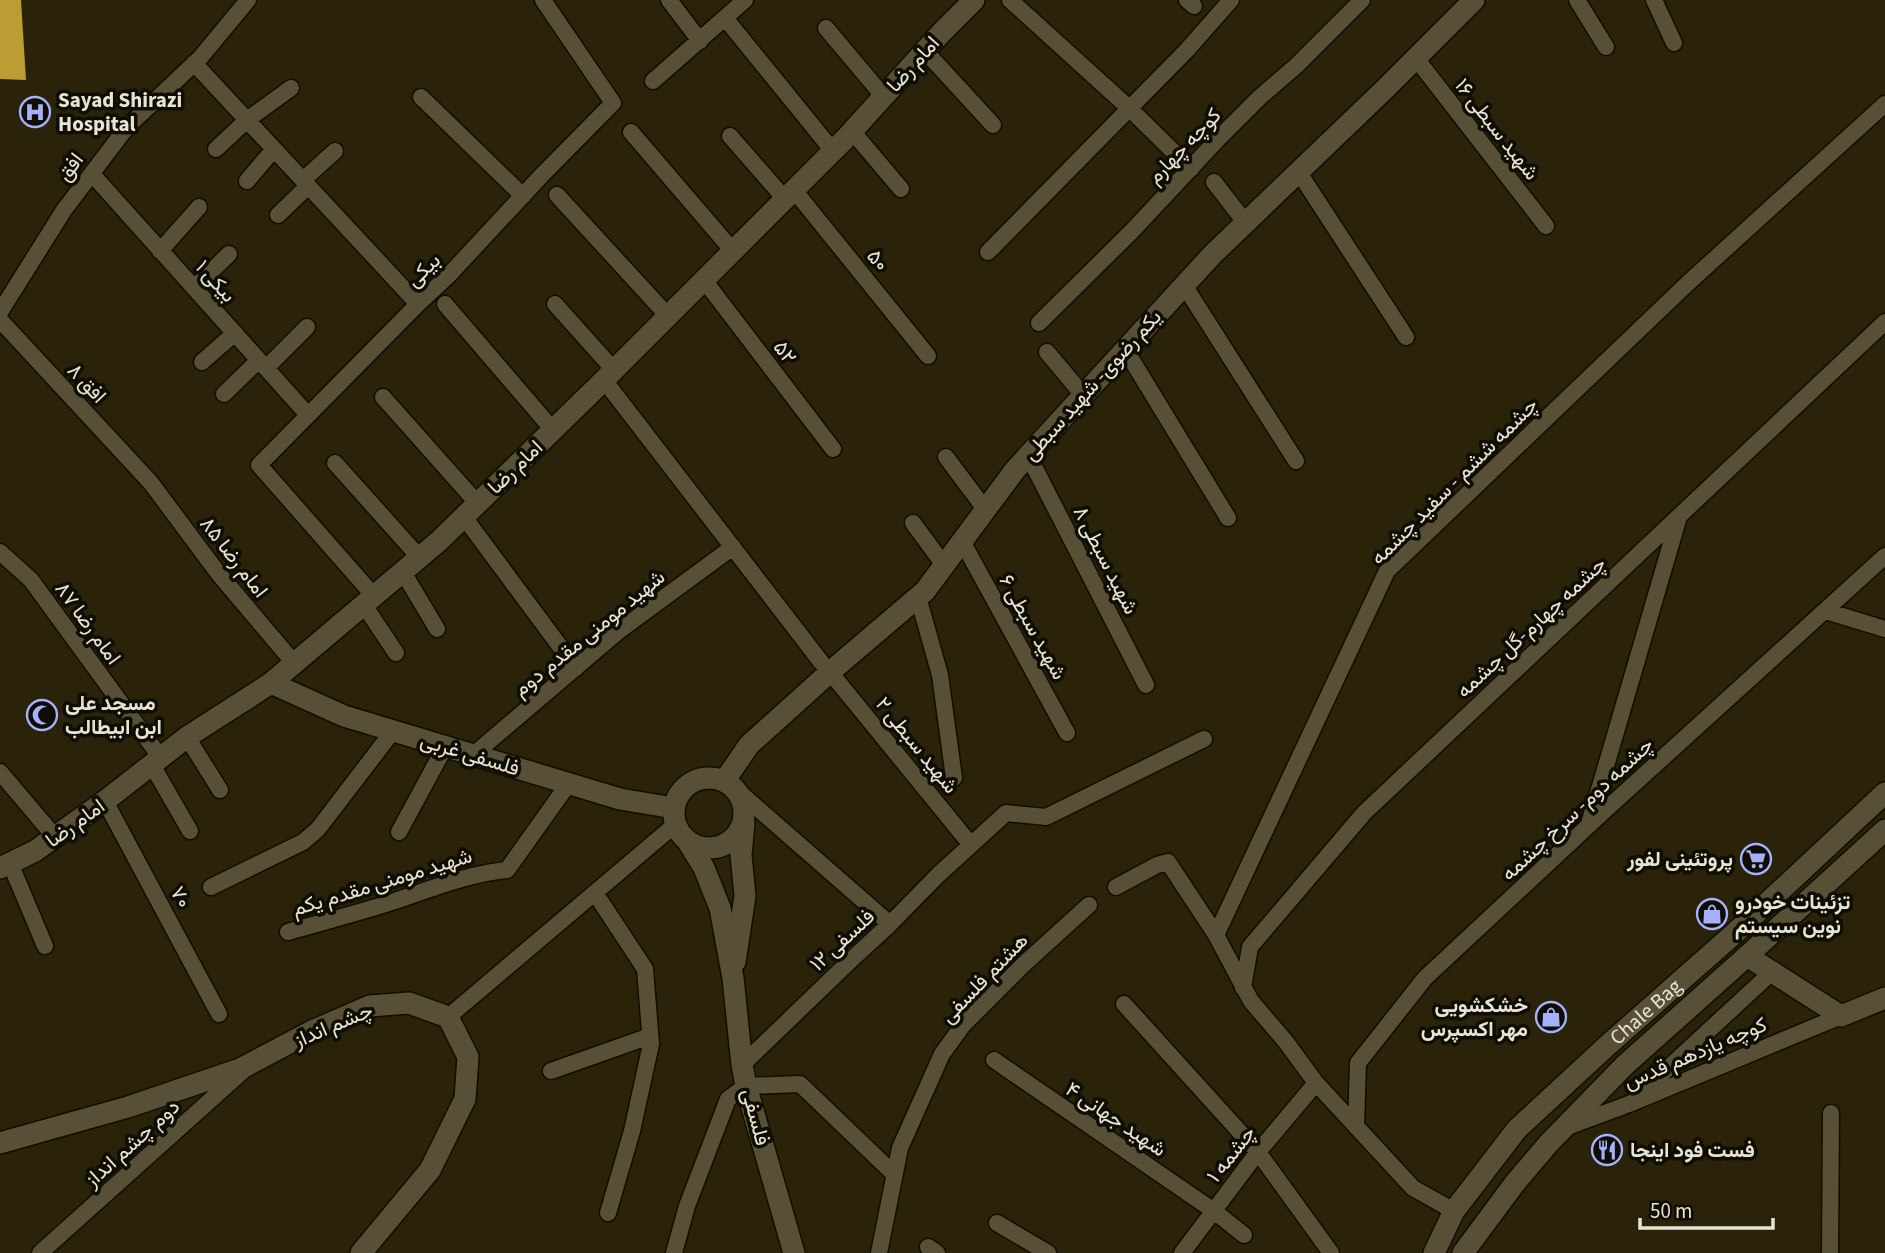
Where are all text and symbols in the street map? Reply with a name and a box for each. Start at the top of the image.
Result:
street label: امام رضا [879,29,947,99]
street label: شهید سبطی ۱۶ [1448,72,1546,186]
place label: Sayad Shirazi Hospital [58,85,182,139]
hospital icon: Sayad Shirazi Hospital [18,95,52,129]
street label: کوچه چهارم [1140,101,1228,191]
street label: افق [49,146,91,188]
street label: ۵۰ [860,242,896,278]
street label: بیکی [399,246,447,294]
street label: ۱ بیکی [189,253,243,309]
street label: یکم رضوی- شهید سبطی [1016,303,1168,467]
street label: ۵۲ [766,334,804,370]
street label: افق ۸ [61,356,113,410]
street label: چشمه ششم - سفید چشمه [1363,390,1545,572]
street label: امام رضا [481,433,549,501]
street label: ۸ شهید سبطی [1066,501,1146,619]
street label: امام رضا ۸۵ [193,510,275,604]
street label: چشمه چهارم-گل چشمه [1449,549,1613,705]
street label: شهید مومنی مقدم دوم [507,562,671,704]
street label: ۶ شهید سبطی [992,569,1074,685]
street label: امام رضا ۸۷ [48,575,128,671]
place label: مسجد علی ابن ابیطالب [65,688,162,742]
street label: ۲ شهید سبطی [869,690,965,800]
mosque icon: مسجد علی ابن ابیطالب [25,698,59,732]
street label: فلسفی غربی [417,725,523,783]
street label: چشمه دوم- سرخ چشمه [1494,730,1660,888]
street label: امام رضا [39,791,111,855]
street label: شهید مومنی مقدم یکم [288,840,476,924]
supermarket icon: پروتئینی لفور [1739,842,1773,876]
place label: پروتئینی لفور [1626,844,1733,874]
street label: ۷۰ [163,881,199,913]
place label: تزئینات خودرو نوین سیستم [1735,887,1850,941]
shop icon: تزئینات خودرو نوین سیستم [1695,897,1729,931]
street label: ۱۲ فلسفی [803,902,881,978]
street label: هشتم فلسفی [933,926,1035,1030]
street label: Chale Bag [1603,971,1689,1052]
place label: خشکشویی مهر اکسپرس [1421,990,1528,1044]
street label: چشم انداز [288,995,377,1055]
shop icon: خشکشویی مهر اکسپرس [1534,1000,1568,1034]
street label: کوچه یازدهم قدس [1619,1009,1771,1097]
street label: ۴ شهید جهانی [1060,1074,1172,1164]
street label: فلسفی [734,1085,778,1149]
street label: دوم چشم انداز [77,1092,186,1195]
street label: چشمه ۱ [1199,1119,1263,1189]
restaurant icon: فست فود اينجا [1590,1133,1624,1167]
place label: فست فود اينجا [1630,1135,1755,1165]
scale bar [1640,1186,1773,1230]
text: 50 m [1650,1196,1692,1226]

